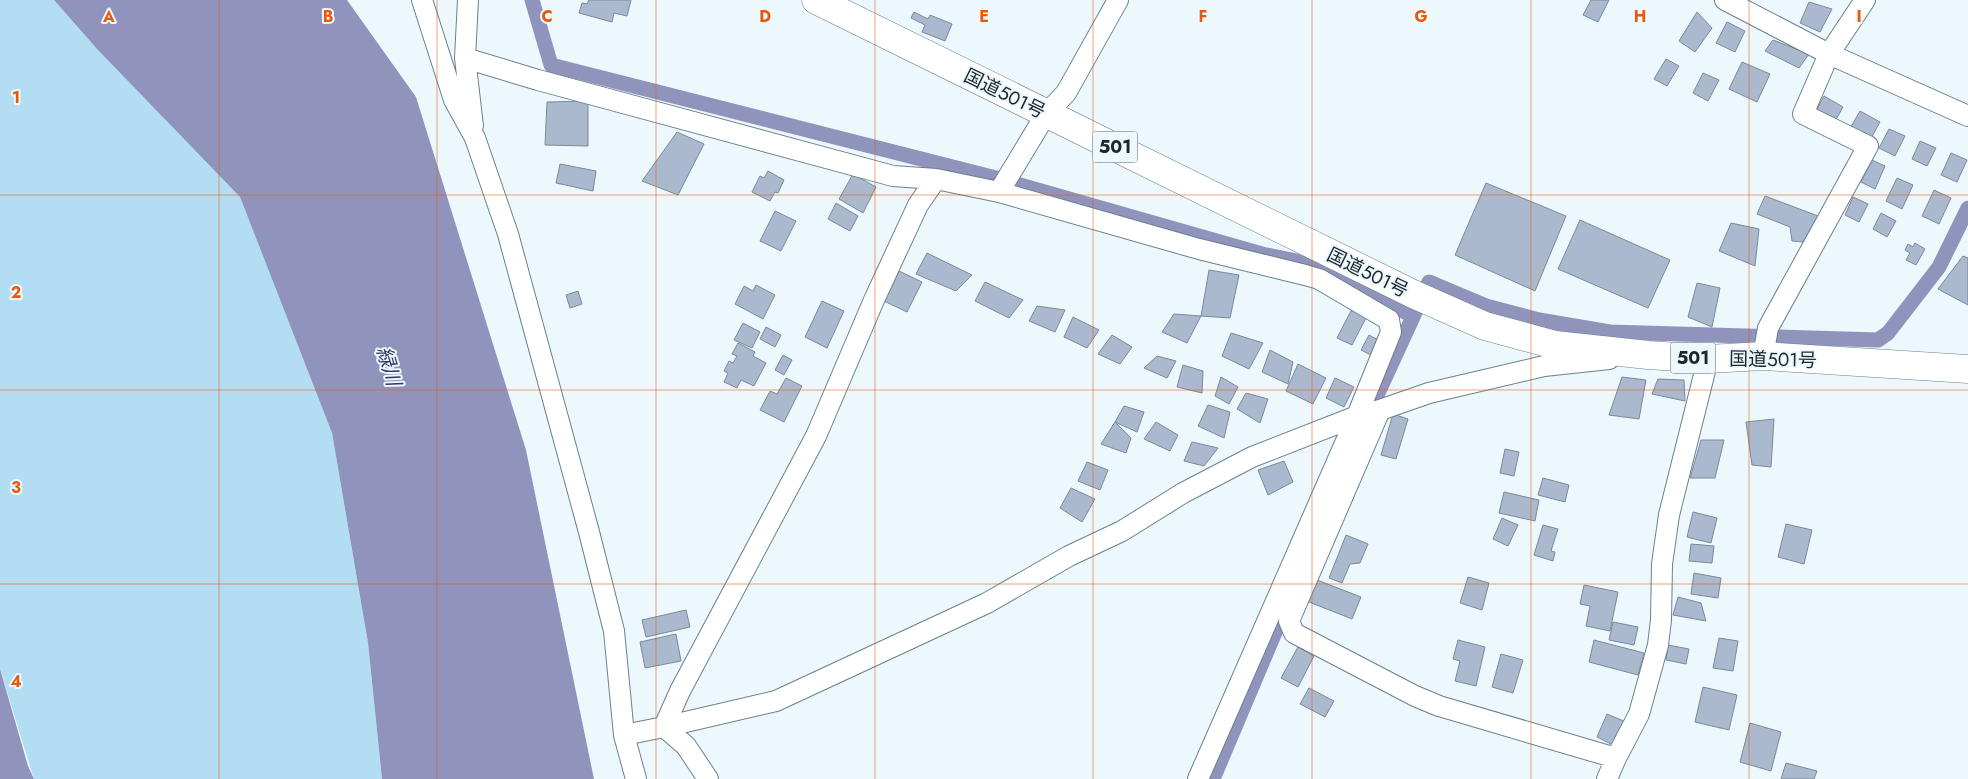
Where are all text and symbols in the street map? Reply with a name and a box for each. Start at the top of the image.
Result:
text: A [102,5,115,28]
text: B [323,5,333,28]
text: C [541,5,553,28]
text: D [759,5,771,28]
text: E [979,5,989,28]
text: F [1199,5,1207,28]
text: G [1414,5,1428,28]
text: H [1634,5,1646,28]
text: I [1856,5,1862,28]
street label: 国道501号 [959,62,1050,125]
text: 1 [12,86,20,109]
road number: 501 [1092,132,1138,162]
street label: 国道501号 [1322,241,1413,304]
text: 2 [11,281,21,304]
road number: 501 [1670,342,1716,373]
water label: 緑川 [369,343,409,391]
street label: 国道501号 [1729,345,1817,374]
text: 3 [11,476,21,499]
text: 4 [10,670,22,693]

